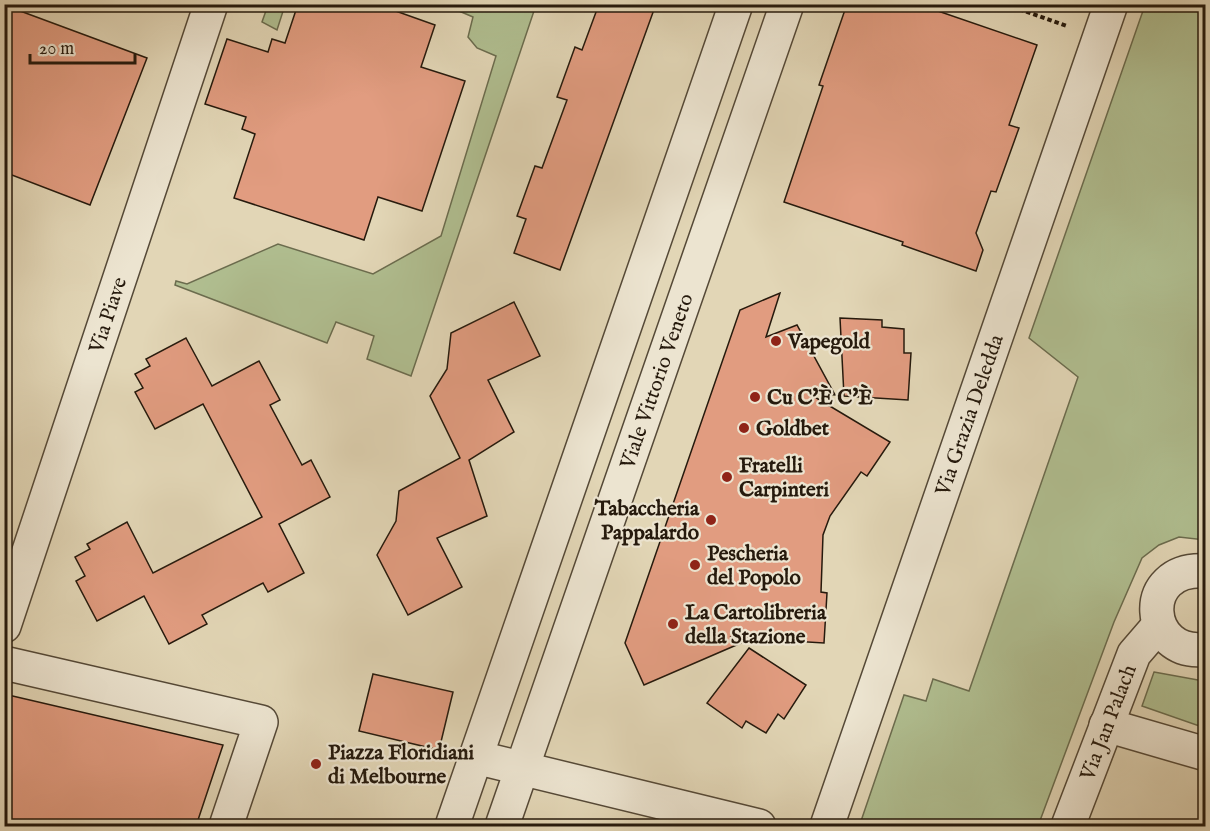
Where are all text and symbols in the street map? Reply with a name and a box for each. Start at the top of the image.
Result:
scale bar [30,27,135,65]
text: 20 m [39,38,74,61]
street label: Via Piave [83,273,134,358]
street label: Viale Vittorio Veneto [614,290,701,474]
place label: Vapegold [787,329,871,356]
street label: Via Grazia Deledda [930,330,1011,500]
marker: Vapegold [769,334,783,348]
place label: Cu C'È C'È [767,384,873,412]
marker: Cu C'È C'È [748,390,762,404]
place label: Goldbet [756,416,830,443]
marker: Goldbet [737,421,751,435]
place label: Fratelli Carpinteri [739,453,829,504]
marker: Fratelli Carpinteri [720,470,734,484]
place label: Tabaccheria Pappalardo [594,496,700,547]
marker: Tabaccheria Pappalardo [704,513,718,527]
place label: Pescheria del Popolo [707,541,801,592]
marker: Pescheria del Popolo [688,558,702,572]
place label: La Cartolibreria della Stazione [685,600,827,651]
marker: La Cartolibreria della Stazione [666,617,680,631]
street label: Via Jan Palach [1074,661,1144,786]
place label: Piazza Floridiani di Melbourne [328,740,474,791]
marker: Piazza Floridiani di Melbourne [309,757,323,771]

